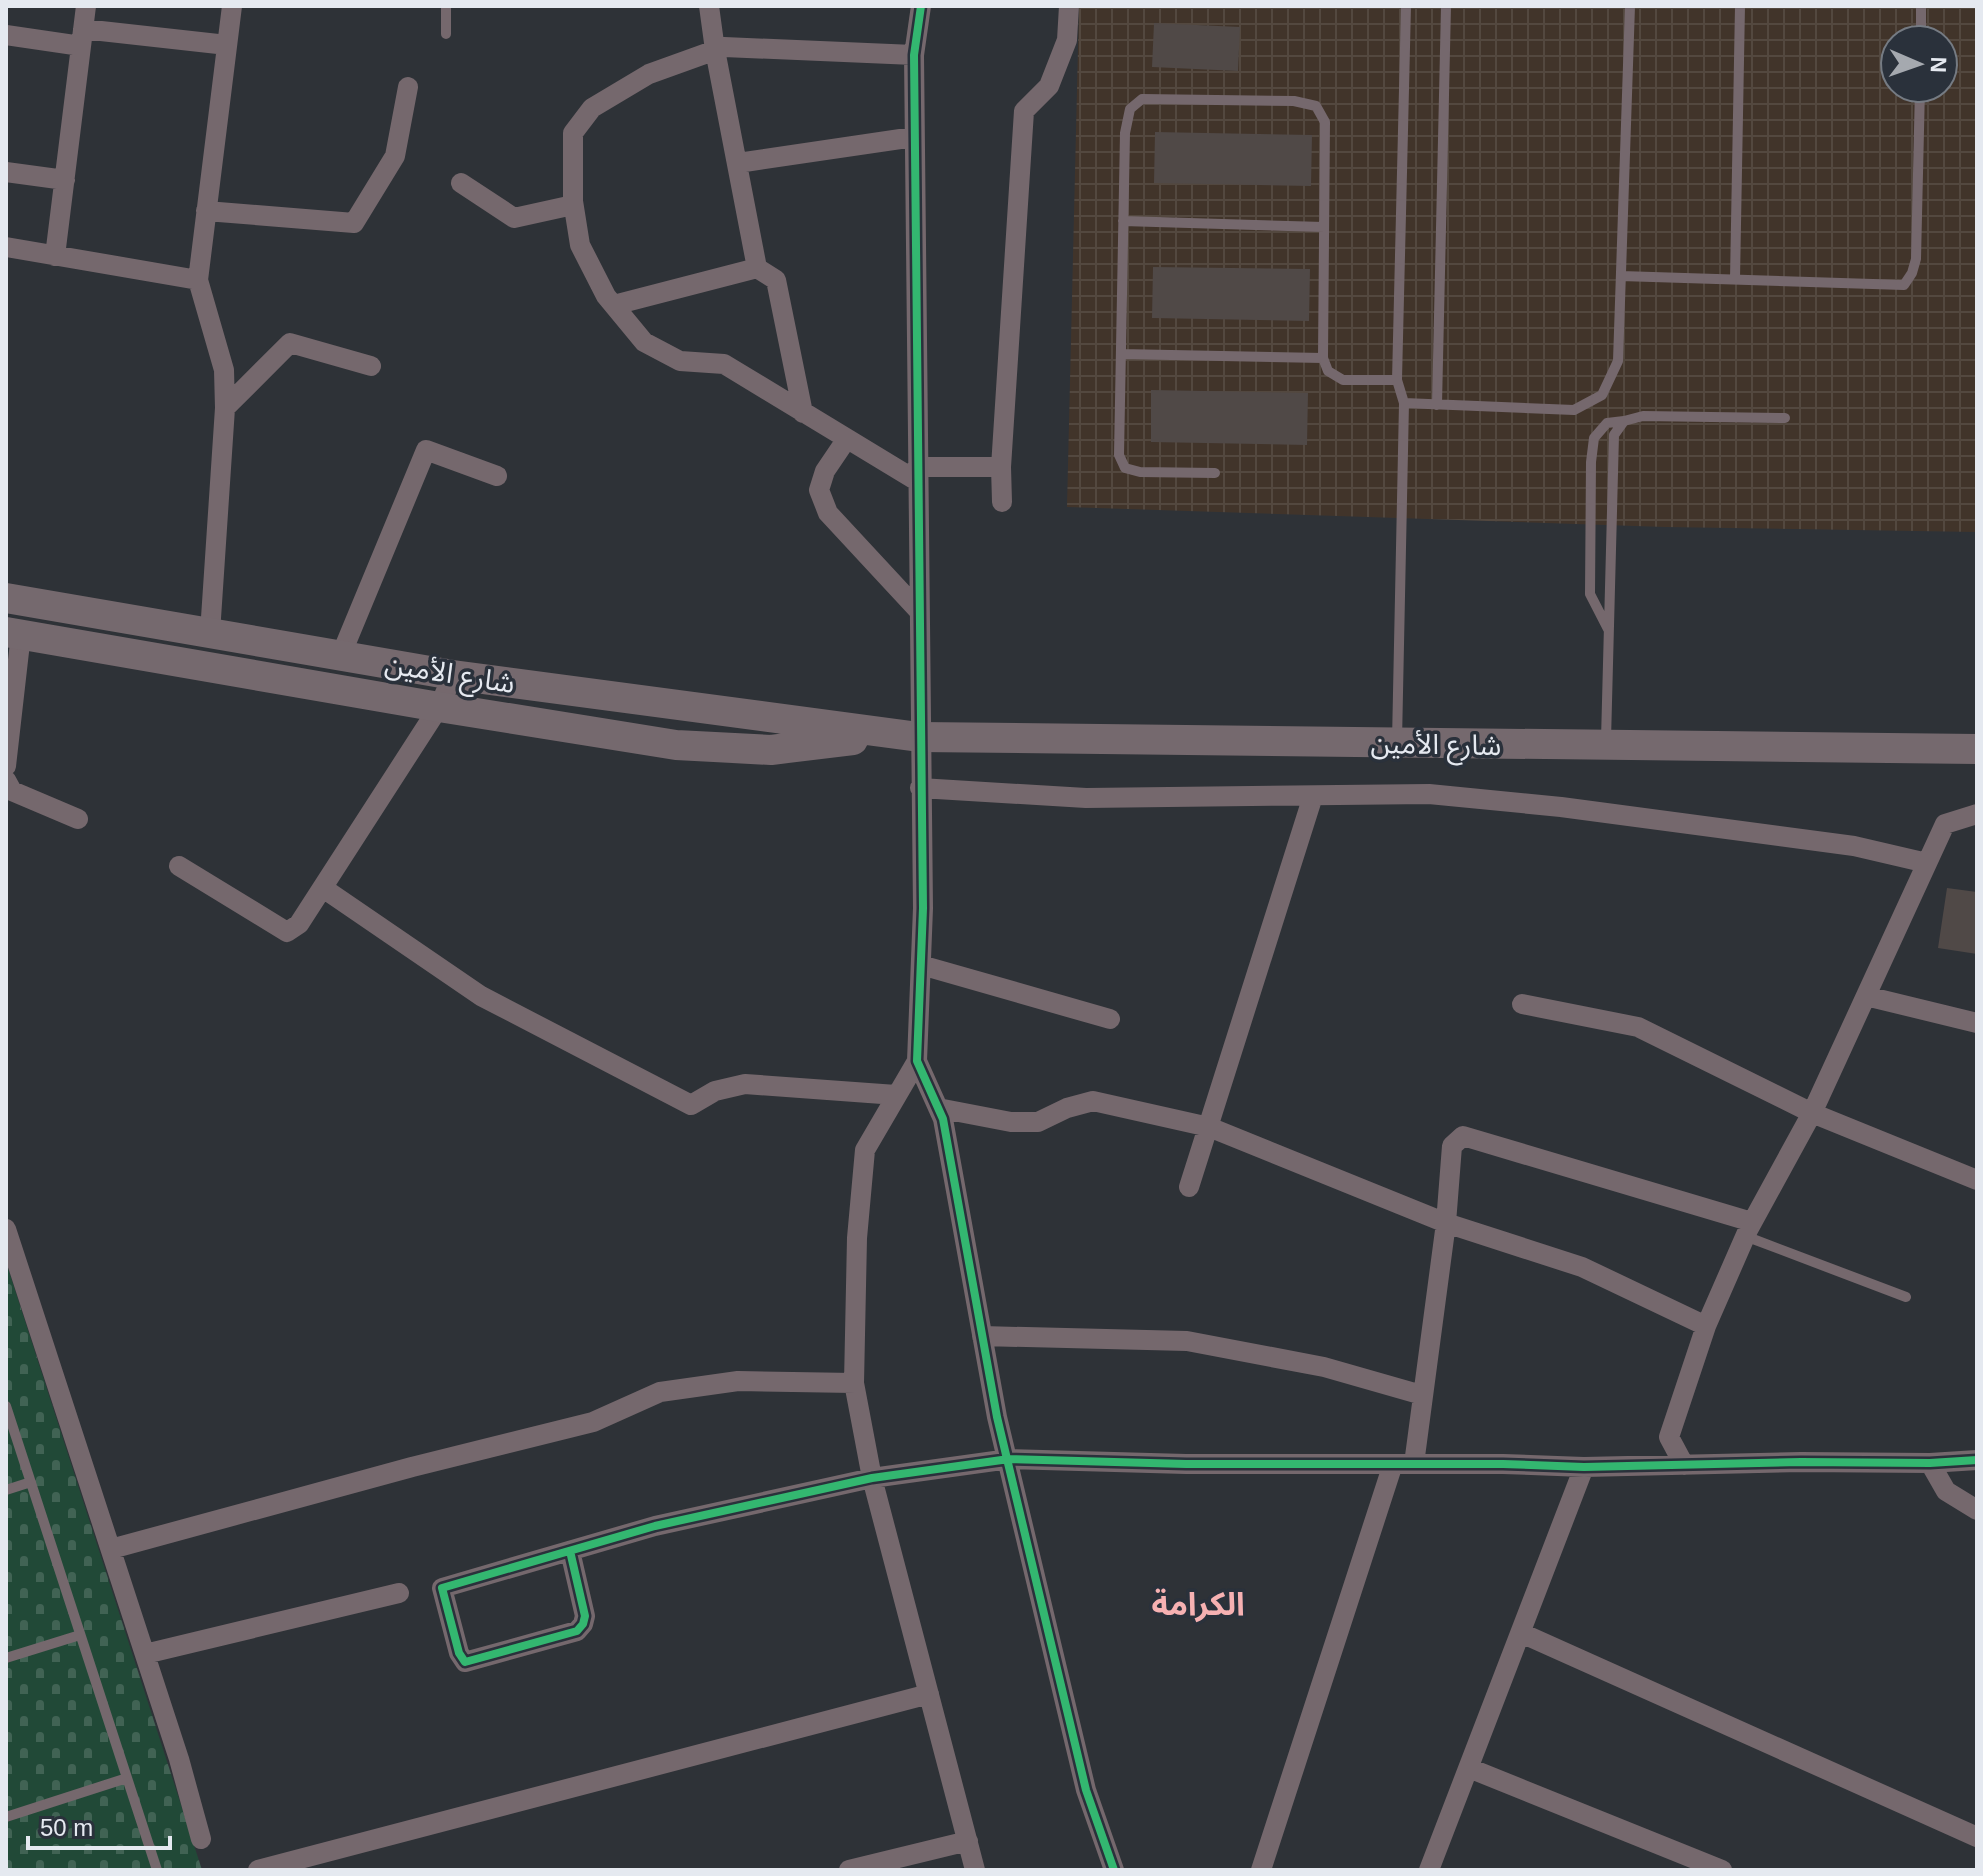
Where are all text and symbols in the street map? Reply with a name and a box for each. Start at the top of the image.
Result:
north arrow [1879,24,1959,104]
text: N [1926,56,1951,73]
street label: شارع الأمين [382,648,517,704]
street label: شارع الأمين [1370,728,1502,766]
district label: الكرامة [1151,1586,1245,1623]
scale bar [28,1800,170,1850]
text: 50 m [40,1814,93,1841]

